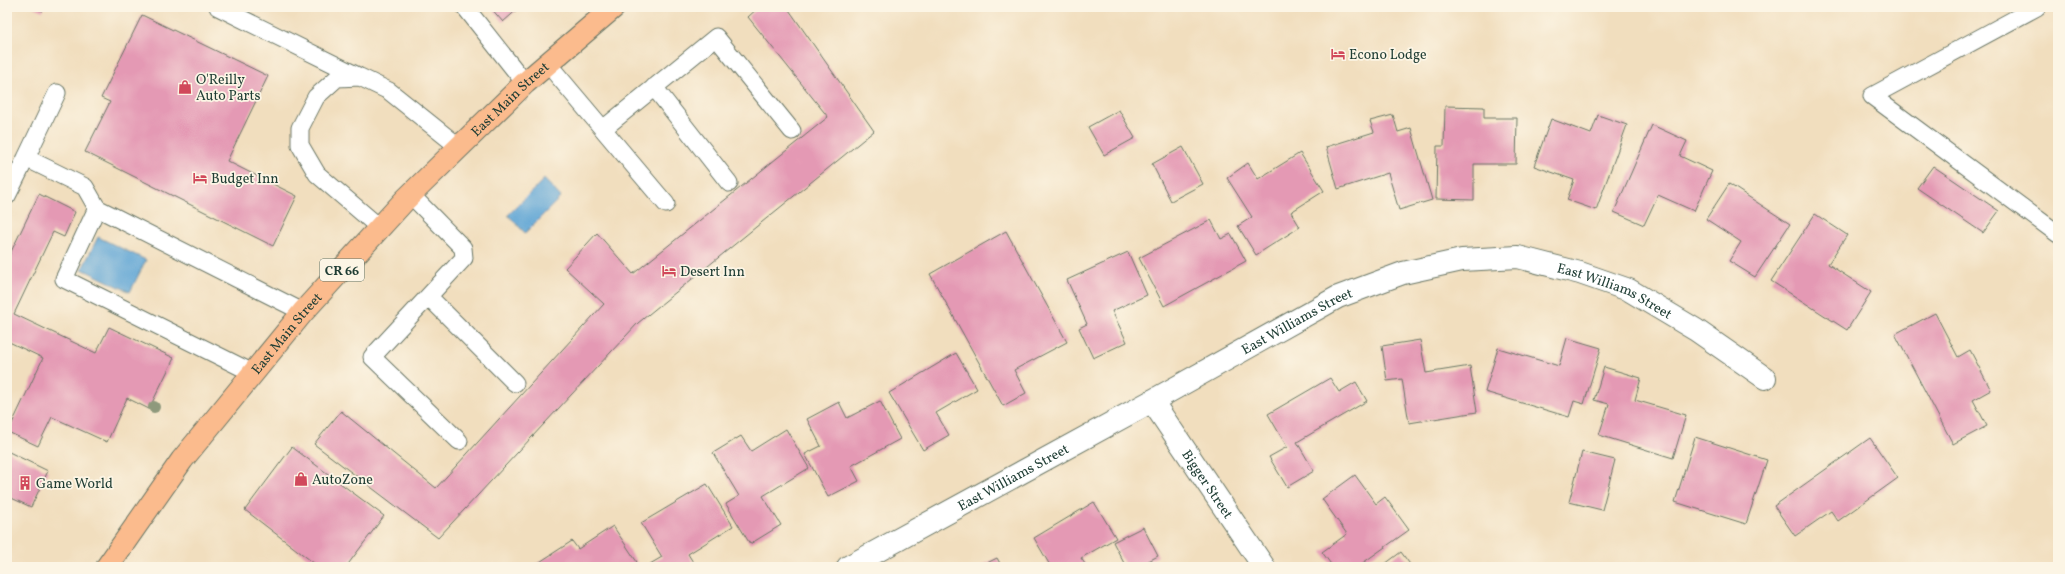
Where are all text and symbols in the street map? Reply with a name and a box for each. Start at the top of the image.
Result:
hotel icon: Econo Lodge [1330,46,1346,62]
place label: Econo Lodge [1349,46,1427,65]
street label: East Main Street [467,58,554,142]
place label: O'Reilly Auto Parts [196,71,260,106]
shop icon: O'Reilly Auto Parts [177,79,193,95]
hotel icon: Budget Inn [192,170,208,186]
place label: Budget Inn [211,170,279,189]
road number: CR 66 [320,259,364,281]
street label: East Williams Street [1555,259,1675,325]
hotel icon: Desert Inn [661,263,677,279]
place label: Desert Inn [680,263,745,282]
street label: East Williams Street [1239,284,1356,360]
street label: East Main Street [248,289,327,379]
street label: East Williams Street [955,440,1073,516]
street label: Bigger Street [1177,447,1237,523]
shop icon: AutoZone [293,471,309,487]
place label: AutoZone [312,471,373,490]
building icon: Game World [17,475,33,491]
place label: Game World [36,475,113,494]

